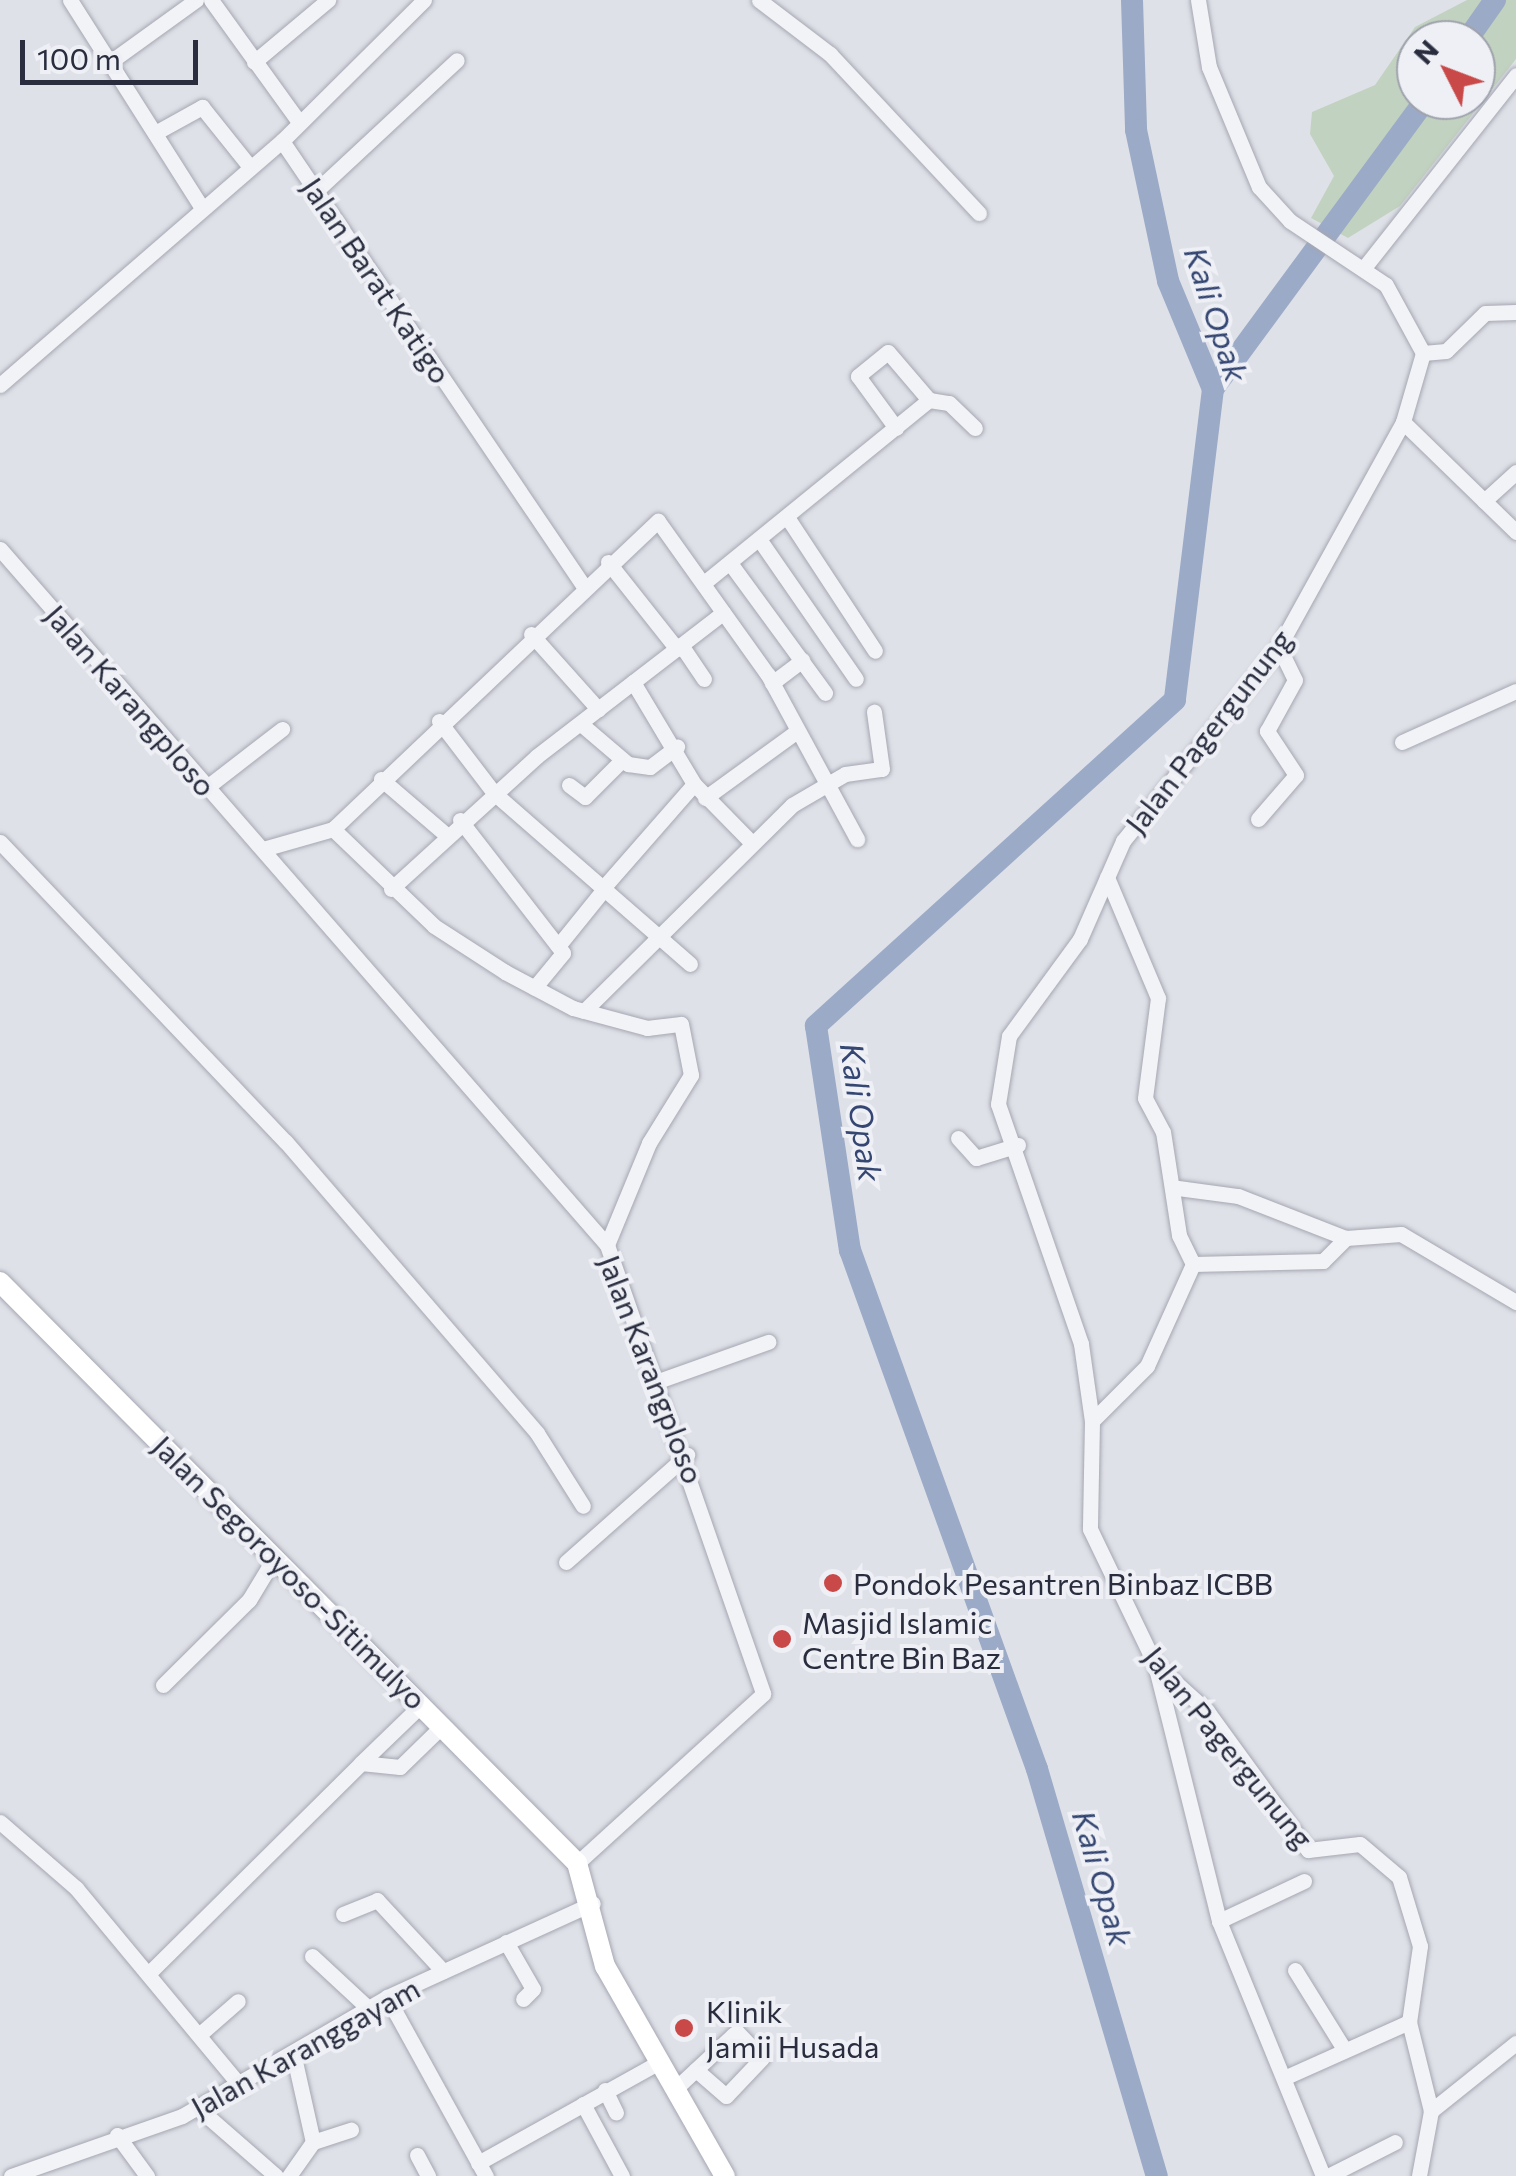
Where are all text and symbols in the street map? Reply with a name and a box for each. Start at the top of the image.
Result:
scale bar [25,20,202,82]
north arrow [1396,20,1496,120]
text: N [1406,32,1445,70]
text: 100 m [37,39,121,76]
street label: Jalan Barat Katigo [295,170,459,390]
water label: Kali Opak [1177,242,1257,386]
street label: Jalan Karangploso [38,597,224,803]
street label: Jalan Pagergunung [1117,622,1299,840]
water label: Kali Opak [833,1040,891,1184]
street label: Jalan Karangploso [592,1250,712,1488]
street label: Jalan Segoroyoso-Sitimulyo [146,1428,434,1716]
place label: Pondok Pesantren Binbaz ICBB [853,1565,1273,1601]
marker: Pondok Pesantren Binbaz ICBB [822,1572,844,1594]
place label: Masjid Islamic Centre Bin Baz [802,1604,1001,1674]
marker: Masjid Islamic Centre Bin Baz [771,1628,793,1650]
street label: Jalan Pagergunung [1137,1639,1321,1855]
water label: Kali Opak [1065,1805,1141,1951]
street label: Jalan Karanggayam [184,1969,426,2125]
place label: Klinik Jamii Husada [706,1993,879,2064]
marker: Klinik Jamii Husada [671,2015,697,2041]

